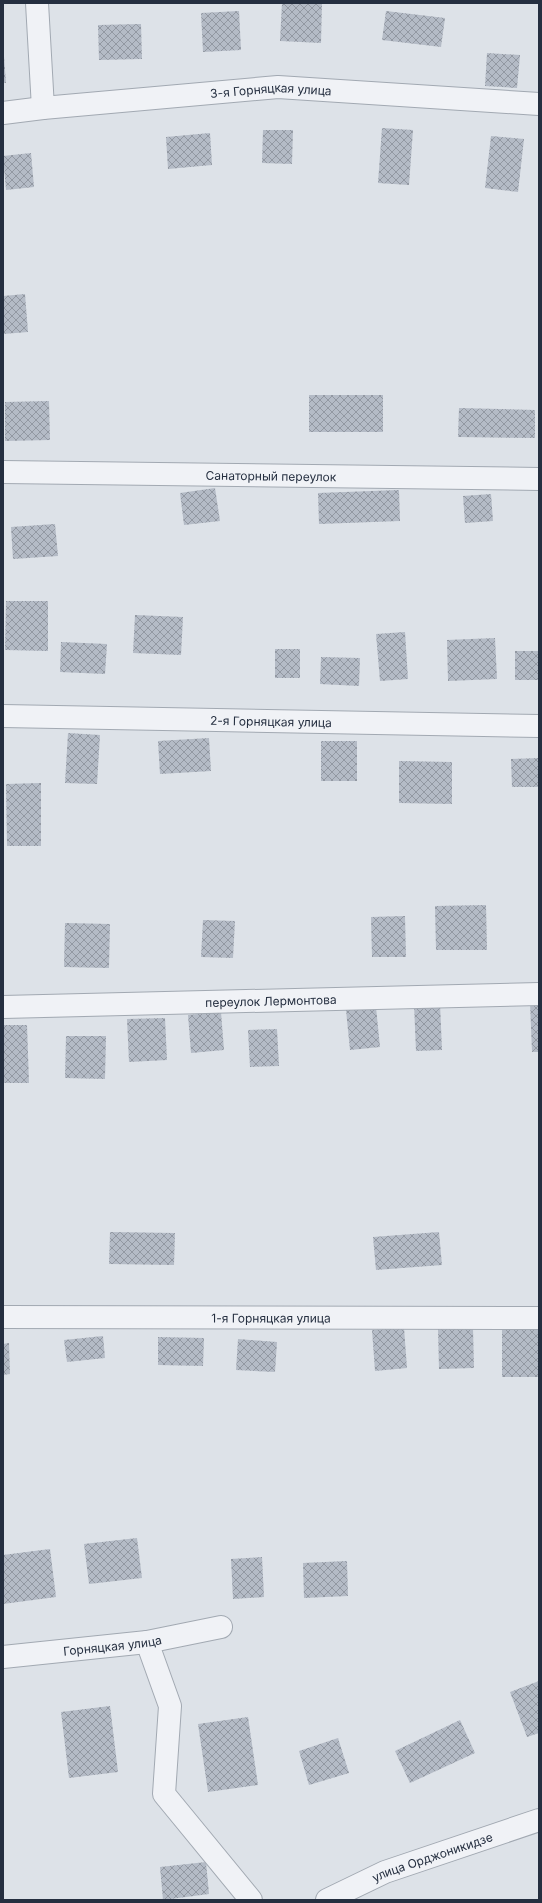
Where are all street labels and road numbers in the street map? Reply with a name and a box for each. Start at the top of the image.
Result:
street label: 3-я Горняцкая улица [209,79,332,101]
street label: Санаторный переулок [205,467,337,484]
street label: 2-я Горняцкая улица [210,712,332,730]
street label: переулок Лермонтова [205,991,337,1010]
street label: 1-я Горняцкая улица [211,1310,331,1325]
street label: Горняцкая улица [62,1632,163,1658]
street label: улица Орджоникидзе [369,1829,494,1885]

